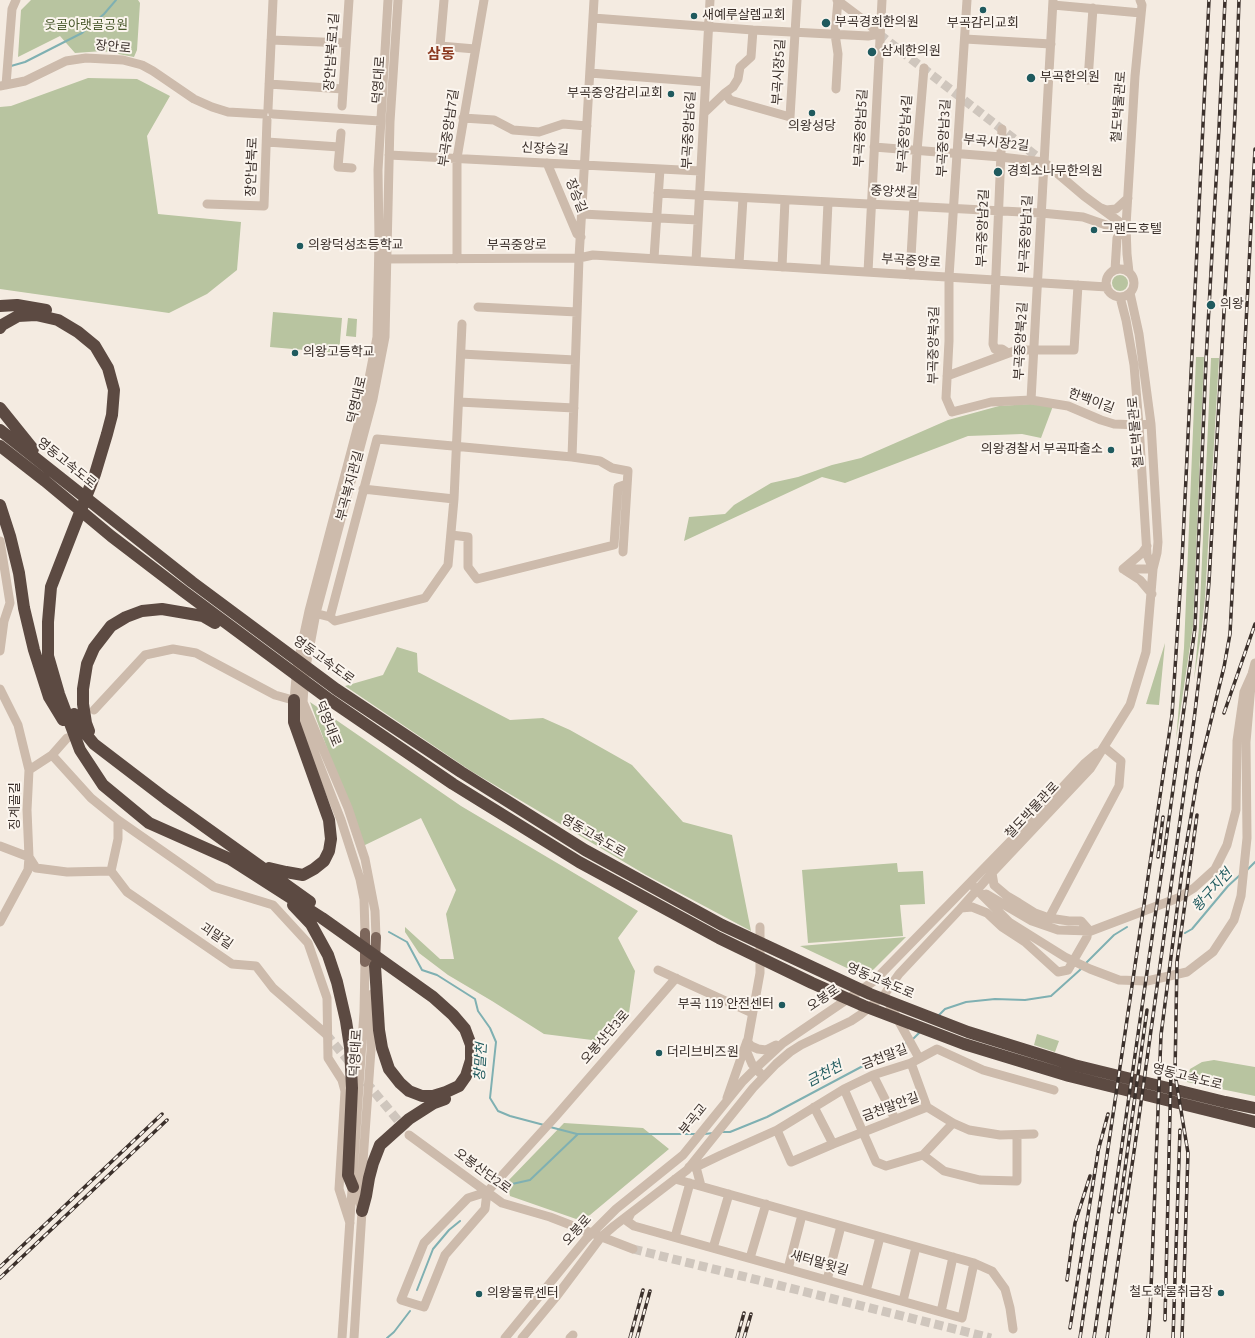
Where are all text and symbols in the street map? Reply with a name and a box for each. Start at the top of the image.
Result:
marker: 부곡감리교회 [978,5,988,15]
place label: 새예루살렘교회 [702,8,786,24]
marker: 새예루살렘교회 [689,11,699,21]
street label: 장안남북로1길 [322,12,344,92]
place label: 부곡경희한의원 [835,15,919,31]
place label: 부곡감리교회 [947,16,1019,32]
marker: 부곡경희한의원 [820,17,832,29]
park label: 웃골아랫골공원 [44,18,128,34]
street label: 장안로 [94,38,132,58]
street label: 부곡시장5길 [770,39,790,105]
place label: 삼세한의원 [881,44,941,60]
marker: 삼세한의원 [866,46,878,58]
district label: 삼동 [427,47,455,65]
street label: 덕영대로 [371,56,389,104]
place label: 부곡한의원 [1040,70,1100,86]
street label: 철도박물관로 [1110,71,1130,143]
marker: 부곡한의원 [1025,72,1037,84]
place label: 부곡중앙감리교회 [567,86,663,102]
street label: 부곡중앙남7길 [437,88,463,168]
marker: 부곡중앙감리교회 [666,89,676,99]
street label: 부곡중앙남5길 [852,89,872,167]
street label: 부곡중앙남6길 [680,91,700,169]
street label: 부곡중앙남4길 [895,94,917,174]
street label: 부곡중앙남3길 [935,99,955,177]
marker: 의왕성당 [807,108,817,118]
place label: 의왕성당 [788,119,836,135]
street label: 부곡시장2길 [962,133,1030,155]
street label: 장안남북로 [244,137,262,197]
street label: 신장승길 [521,141,569,159]
place label: 경희소나무한의원 [1007,164,1103,180]
marker: 경희소나무한의원 [992,166,1004,178]
street label: 장승길 [561,176,589,216]
street label: 중앙샛길 [870,184,918,202]
street label: 부곡중앙남2길 [975,189,993,267]
street label: 부곡중앙남1길 [1017,195,1037,273]
place label: 그랜드호텔 [1102,222,1162,238]
marker: 그랜드호텔 [1089,225,1099,235]
place label: 의왕덕성초등학교 [308,238,404,254]
street label: 부곡중앙로 [487,238,547,254]
marker: 의왕덕성초등학교 [295,241,305,251]
street label: 부곡중앙로 [881,252,941,272]
place label: 의왕 [1220,297,1244,313]
marker: 의왕 [1205,299,1217,311]
street label: 부곡중앙북2길 [1012,302,1032,380]
street label: 부곡중앙북3길 [927,306,943,384]
place label: 의왕고등학교 [303,345,375,361]
marker: 의왕고등학교 [290,348,300,358]
street label: 덕영대로 [345,375,371,425]
street label: 한백이길 [1066,386,1116,418]
street label: 철도박물관로 [1126,396,1148,468]
street label: 영동고속도로 [33,435,99,493]
place label: 의왕경찰서 부곡파출소 [981,442,1103,458]
marker: 의왕경찰서 부곡파출소 [1106,445,1116,455]
street label: 부곡복지관길 [334,449,368,523]
street label: 영동고속도로 [289,634,357,688]
street label: 덕영대로 [311,699,343,749]
street label: 철도박물관로 [1003,779,1063,843]
street label: 징계골길 [8,782,24,830]
street label: 영동고속도로 [558,812,628,862]
water label: 황구지천 [1190,866,1236,916]
street label: 괴말길 [197,921,235,953]
street label: 영동고속도로 [844,961,916,1003]
street label: 오봉로 [805,983,843,1015]
place label: 부곡 119 안전센터 [678,997,774,1013]
marker: 부곡 119 안전센터 [777,1000,787,1010]
street label: 오봉산단3로 [578,1008,634,1068]
street label: 덕영대로 [348,1029,366,1077]
water label: 창말천 [473,1042,491,1082]
street label: 금천말길 [860,1042,910,1074]
place label: 더리브비즈원 [667,1045,739,1061]
marker: 더리브비즈원 [654,1048,664,1058]
water label: 금천천 [804,1059,846,1091]
street label: 영동고속도로 [1150,1062,1224,1094]
street label: 금천말안길 [860,1090,922,1126]
street label: 부곡교 [677,1101,711,1139]
street label: 오봉산단2로 [451,1146,513,1198]
street label: 오봉로 [560,1212,596,1250]
street label: 새터말윗길 [788,1248,850,1280]
place label: 철도화물취급장 [1129,1285,1213,1301]
place label: 의왕물류센터 [487,1286,559,1302]
marker: 철도화물취급장 [1216,1288,1226,1298]
marker: 의왕물류센터 [474,1289,484,1299]

